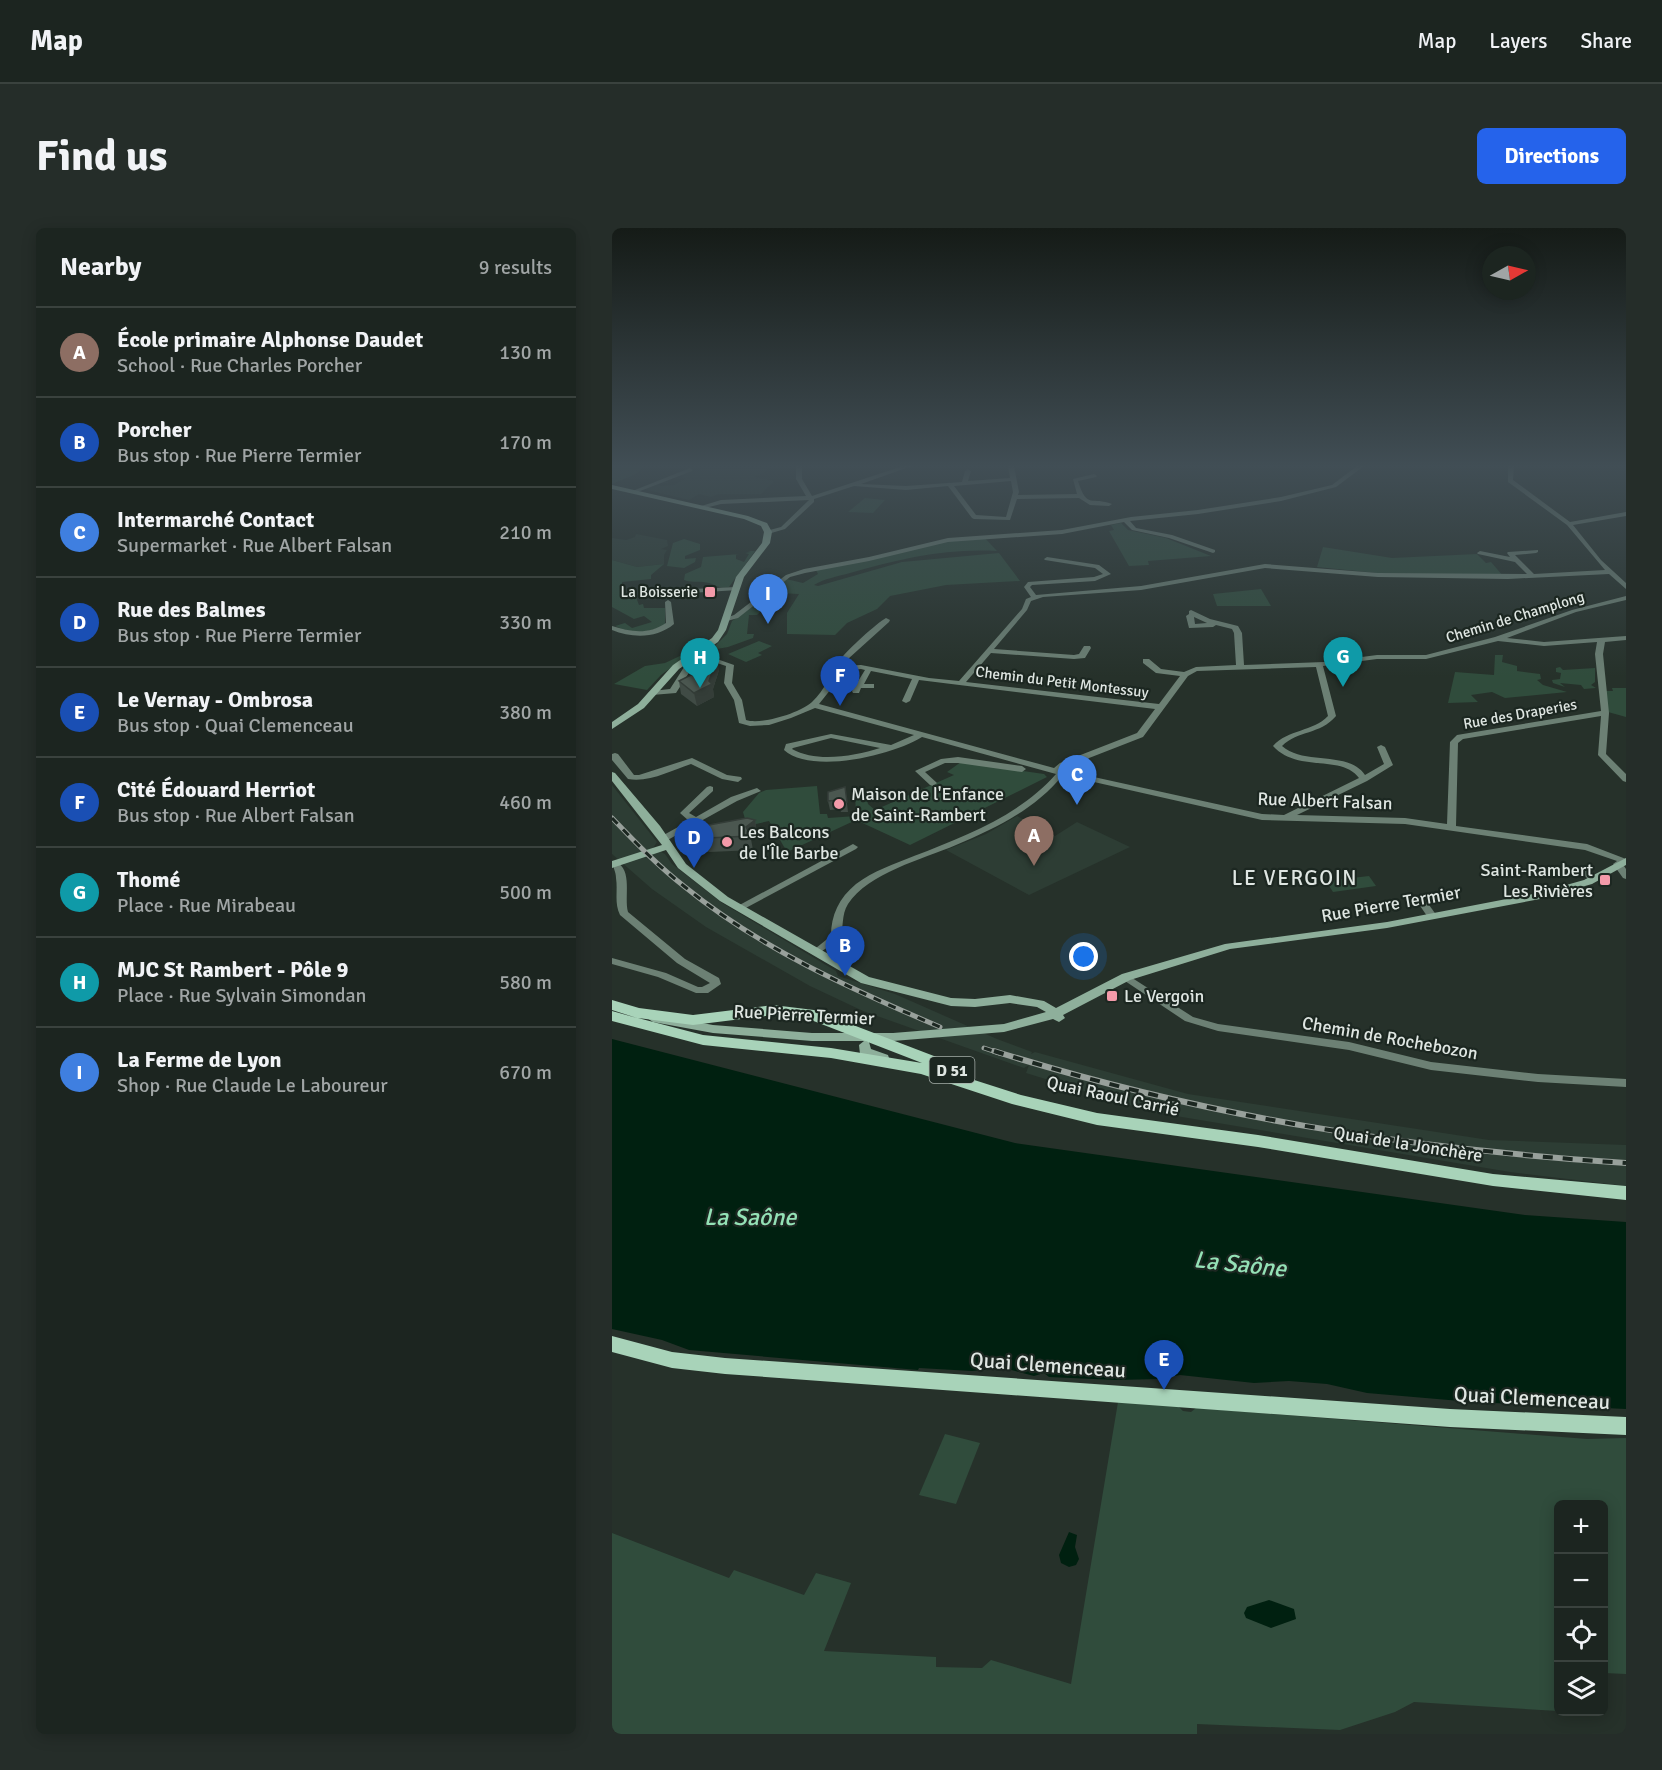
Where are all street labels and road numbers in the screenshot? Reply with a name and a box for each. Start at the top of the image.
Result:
street label: Chemin de Champlong [1444,587,1586,647]
street label: Chemin du Petit Montessuy [974,662,1150,702]
street label: Rue des Draperies [1462,695,1579,733]
street label: Rue Albert Falsan [1257,788,1393,814]
street label: Rue Pierre Termier [1320,881,1463,927]
street label: Rue Pierre Termier [733,1000,875,1030]
street label: Chemin de Rochebozon [1300,1012,1480,1064]
road number: D 51 [930,1057,974,1083]
street label: Quai Raoul Carrié [1045,1071,1181,1121]
street label: Quai de la Jonchère [1332,1121,1484,1167]
street label: Quai Clemenceau [969,1347,1127,1383]
street label: Quai Clemenceau [1453,1381,1611,1415]

